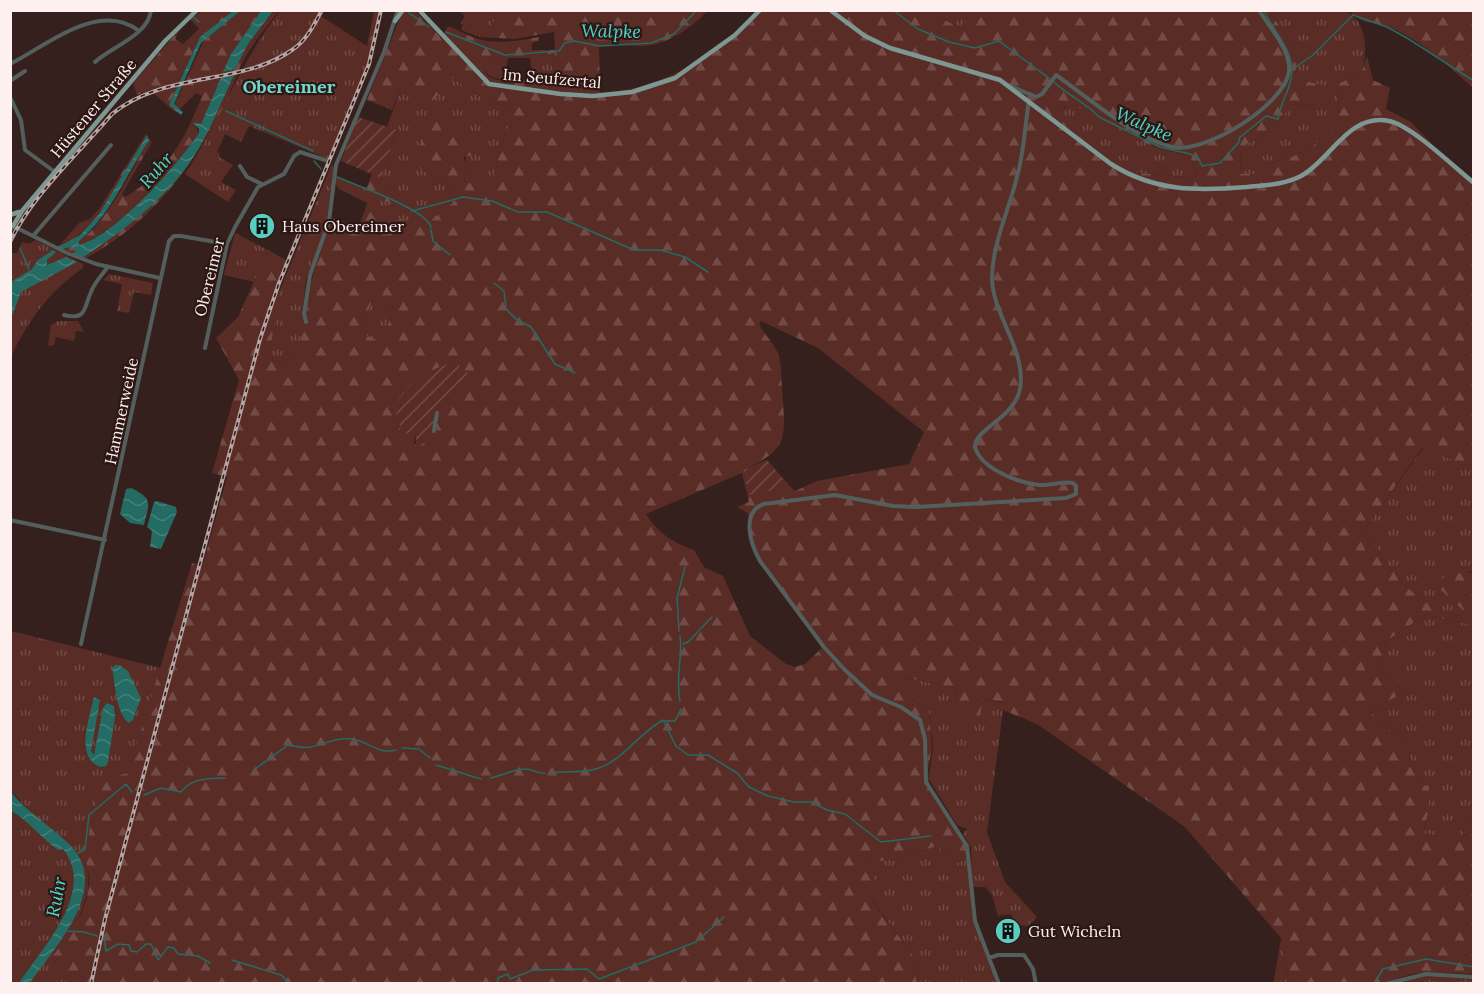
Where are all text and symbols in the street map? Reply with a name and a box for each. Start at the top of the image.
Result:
water label: Walpke [581,19,641,43]
street label: Hüstener Straße [46,54,141,162]
street label: Im Seufzertal [502,64,602,92]
district label: Obereimer [243,75,336,98]
water label: Walpke [1112,101,1176,147]
water label: Ruhr [134,147,178,193]
building icon: Haus Obereimer [247,211,277,241]
place label: Haus Obereimer [282,216,404,236]
street label: Obereimer [190,235,228,319]
street label: Hammerweide [100,355,142,466]
water label: Ruhr [41,874,71,919]
building icon: Gut Wicheln [993,916,1023,946]
place label: Gut Wicheln [1028,921,1121,941]

